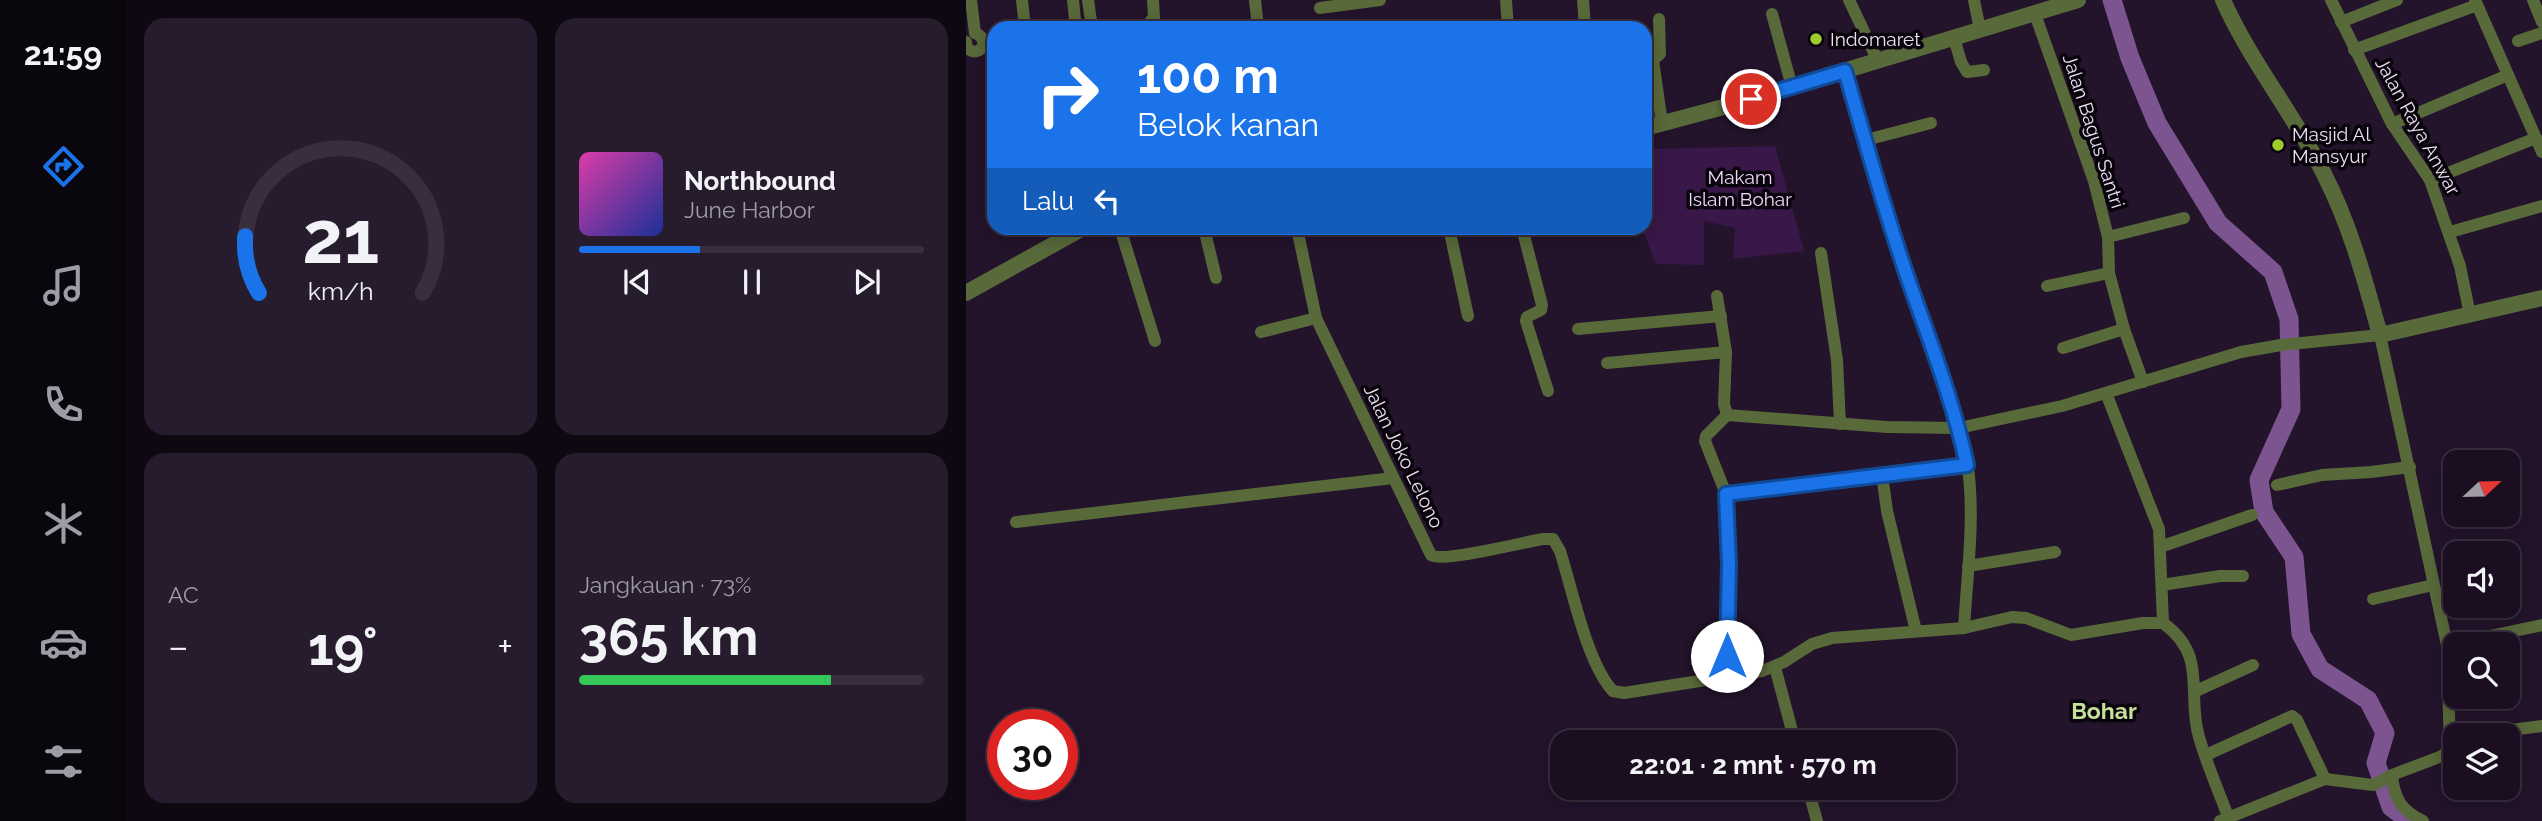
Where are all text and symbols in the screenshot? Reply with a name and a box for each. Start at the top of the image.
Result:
place label: Indomaret [1830,28,1921,50]
marker: Indomaret [1808,31,1824,47]
text: 21:59 [24,35,102,72]
text: 100 m [1137,47,1279,104]
icon: right [1022,49,1113,140]
street label: Jalan Bagus Santri [2059,51,2129,211]
street label: Jalan Raya Anwar [2371,53,2465,199]
pin [1721,69,1781,129]
icon: arrive [1732,80,1770,118]
text: Belok kanan [1137,106,1319,143]
place label: Masjid Al Mansyur [2292,123,2371,167]
marker: Masjid Al Mansyur [2270,137,2286,153]
icon: directions [39,142,88,191]
text: Northbound [684,166,836,196]
park label: Makam Islam Bohar [1688,166,1792,210]
icon: left [1088,182,1126,220]
text: Lalu [1022,186,1074,216]
text: 21 [302,195,379,280]
text: June Harbor [684,196,815,223]
icon: music [39,261,88,310]
icon: previous [618,263,656,301]
icon: pause [733,263,771,301]
icon: next [848,263,886,301]
text: km/h [308,276,373,306]
icon: phone [39,380,88,429]
street label: Jalan Joko Lelono [1360,381,1448,531]
north arrow [2443,450,2520,527]
map controls [2443,450,2520,800]
icon: climate [39,499,88,548]
button: sound [2443,541,2520,618]
text: Jangkauan · 73% [579,571,751,598]
text: AC [168,581,199,608]
text: 365 km [579,606,758,667]
text: 19° [308,616,378,677]
icon: car [39,618,88,667]
position arrow [1690,619,1764,693]
text: − [168,624,188,669]
text: + [497,624,513,669]
button: search [2443,632,2520,709]
district label: Bohar [2071,697,2137,724]
speed limit sign: 30 [987,709,1078,800]
button: layers [2443,723,2520,800]
icon: filters [39,737,88,786]
text: 22:01 · 2 mnt · 570 m [1629,750,1877,780]

